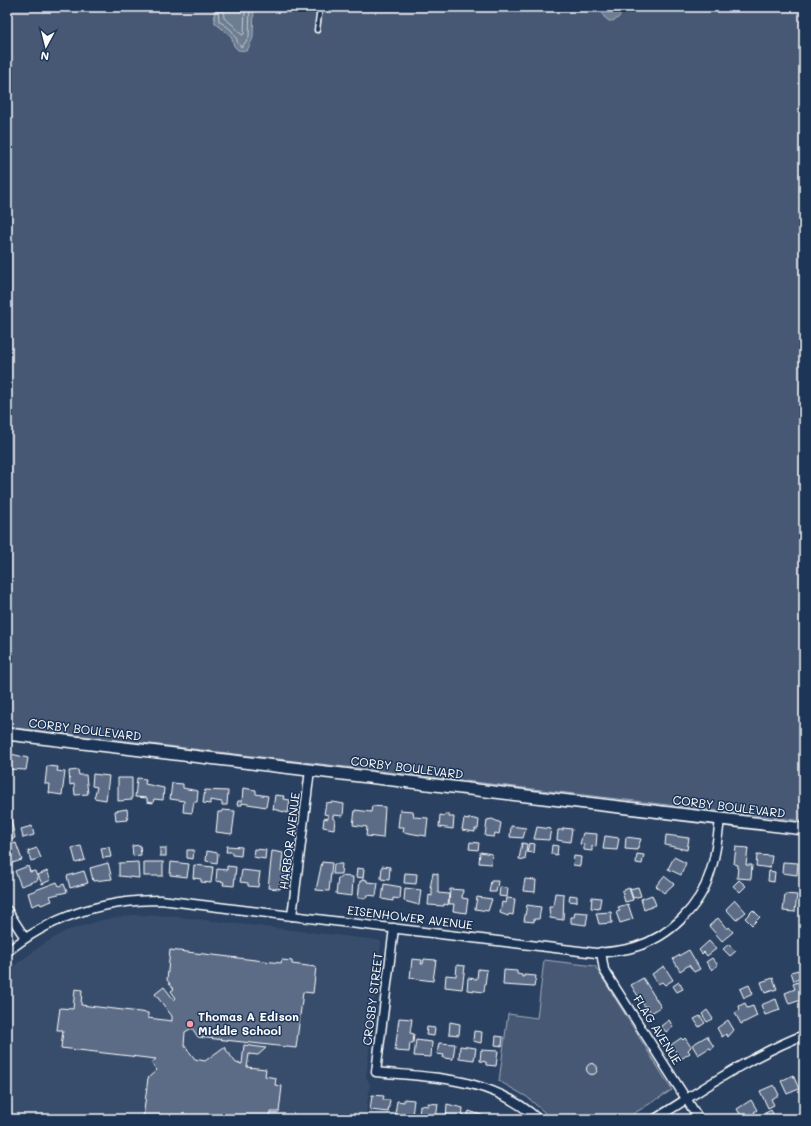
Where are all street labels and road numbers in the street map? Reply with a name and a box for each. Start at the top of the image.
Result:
street label: CORBY BOULEVARD [28,714,142,744]
street label: CORBY BOULEVARD [350,752,464,782]
street label: HARBOR AVENUE [275,791,303,890]
street label: CORBY BOULEVARD [672,791,786,821]
street label: EISENHOWER AVENUE [346,901,474,933]
street label: CROSBY STREET [358,951,386,1046]
street label: FLAG AVENUE [630,992,686,1067]

